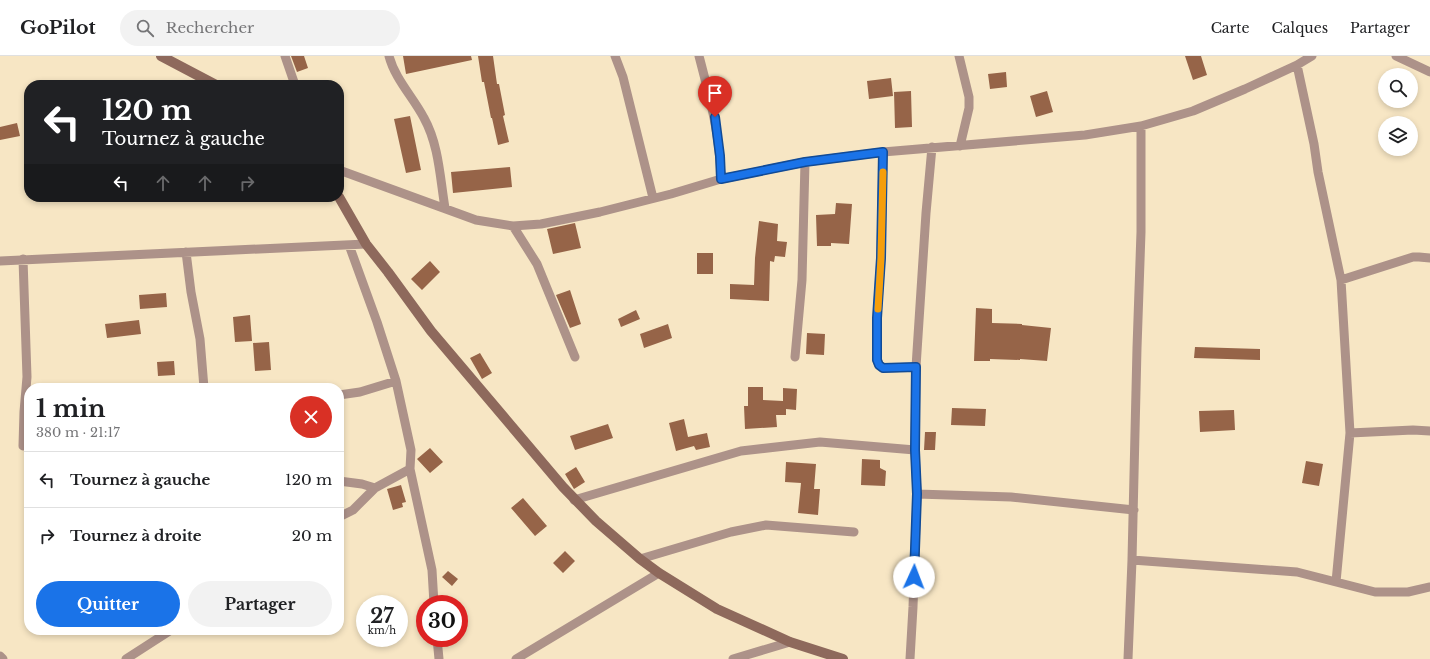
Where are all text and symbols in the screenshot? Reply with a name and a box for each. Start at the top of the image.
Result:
search box [120,10,400,46]
text: GoPilot [20,16,96,39]
icon: search [134,17,156,39]
text: Rechercher [166,18,254,37]
text: Carte [1211,19,1250,37]
text: Calques [1272,19,1328,37]
text: Partager [1350,19,1410,37]
map controls [1378,68,1418,156]
button: search [1378,68,1418,108]
pin [698,76,732,117]
icon: arrive [704,82,726,104]
text: 120 m [102,93,192,128]
icon: left [36,96,88,148]
button: layers [1378,116,1418,156]
text: Tournez à gauche [102,128,265,150]
icon: left [110,172,132,194]
icon: ahead [152,172,174,194]
icon: ahead [194,172,216,194]
icon: right [236,172,258,194]
text: 1 min [36,394,106,423]
button: close [290,396,332,438]
text: 380 m · 21:17 [36,424,120,441]
icon: left [36,469,58,491]
text: Tournez à gauche [70,470,210,489]
text: 120 m [285,470,332,489]
icon: right [36,525,58,547]
text: Tournez à droite [70,526,202,545]
text: 20 m [292,526,332,545]
position arrow [893,556,935,598]
button: Quitter [36,581,180,627]
button: Partager [188,581,332,627]
speed limit sign: 30 [416,595,468,647]
text: 27 [370,604,394,628]
text: km/h [368,624,396,637]

